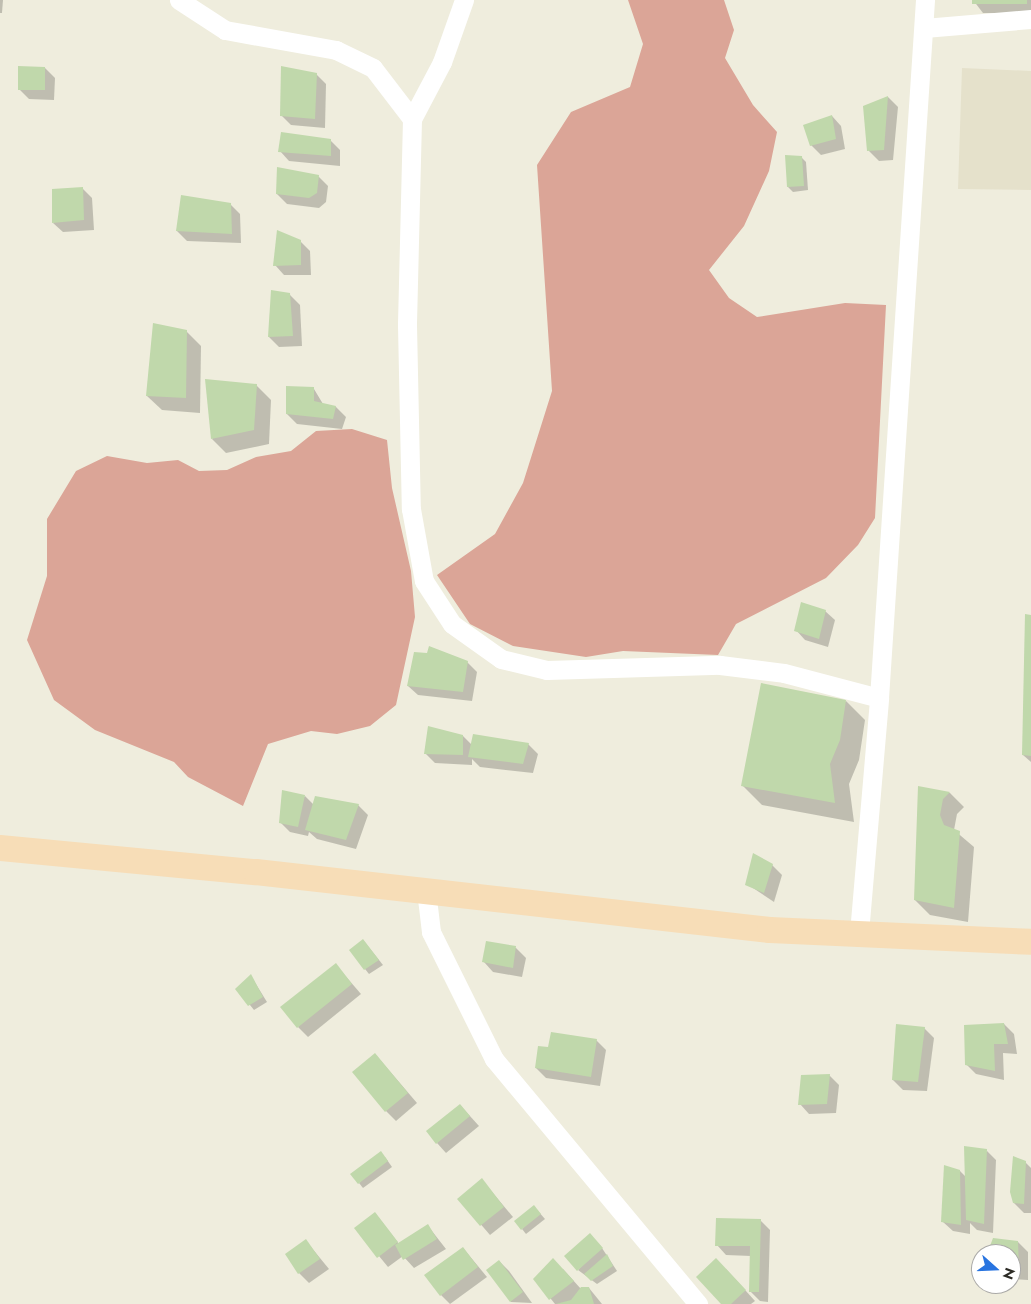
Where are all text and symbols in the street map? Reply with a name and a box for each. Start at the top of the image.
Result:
north arrow [971,1244,1021,1294]
text: N [998,1265,1020,1282]

